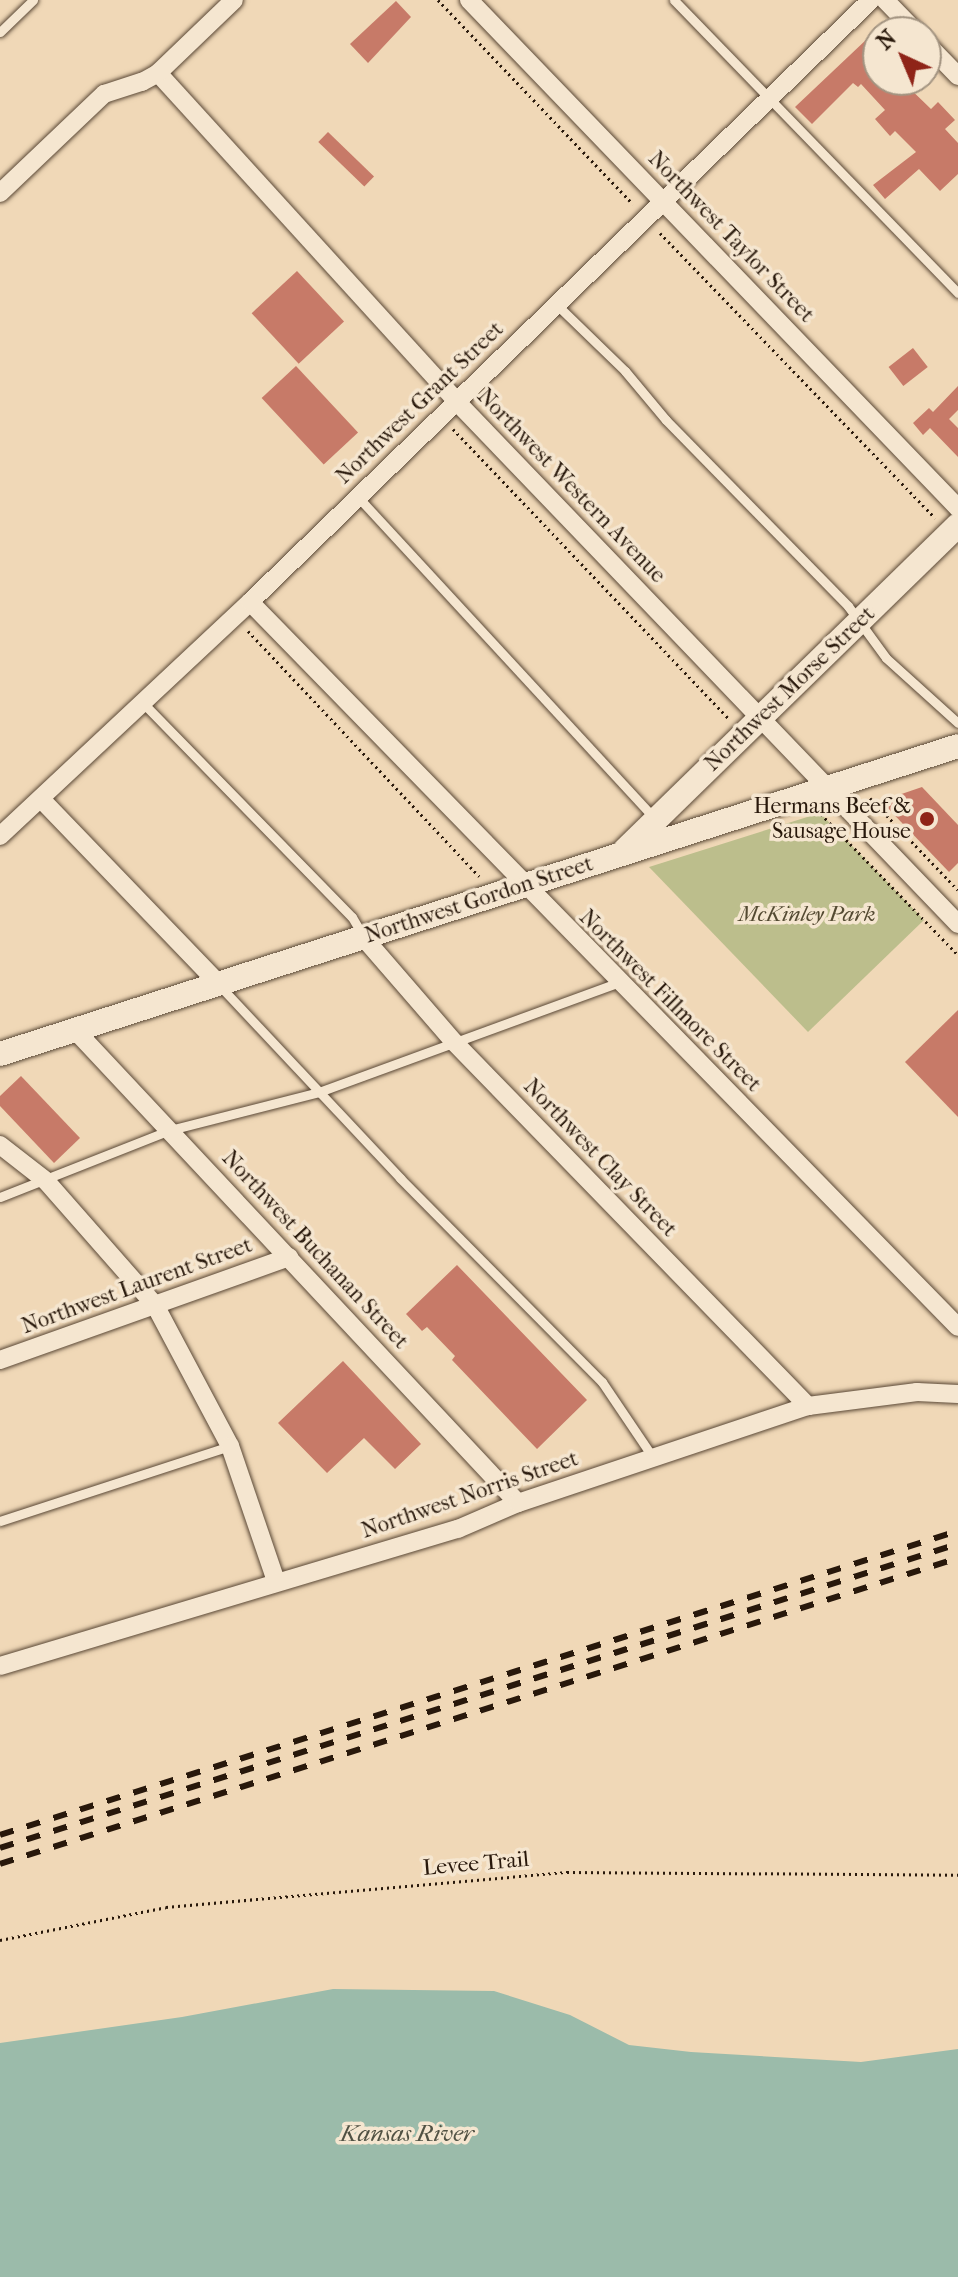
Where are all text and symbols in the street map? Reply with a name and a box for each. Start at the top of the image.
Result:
north arrow [862,16,942,96]
text: N [872,25,902,55]
street label: Northwest Taylor Street [642,146,820,328]
street label: Northwest Grant Street [331,316,509,490]
street label: Northwest Western Avenue [471,383,671,589]
street label: Northwest Morse Street [700,601,880,777]
place label: Hermans Beef & Sausage House [753,793,911,844]
marker: Hermans Beef & Sausage House [918,810,936,828]
street label: Northwest Gordon Street [362,851,596,949]
park label: McKinley Park [738,902,876,928]
street label: Northwest Fillmore Street [573,904,767,1098]
street label: Northwest Clay Street [518,1074,682,1242]
street label: Northwest Buchanan Street [216,1145,414,1355]
street label: Northwest Laurent Street [18,1232,256,1340]
street label: Northwest Norris Street [358,1445,582,1545]
street label: Levee Trail [422,1846,530,1882]
water label: Kansas River [340,2120,474,2148]

